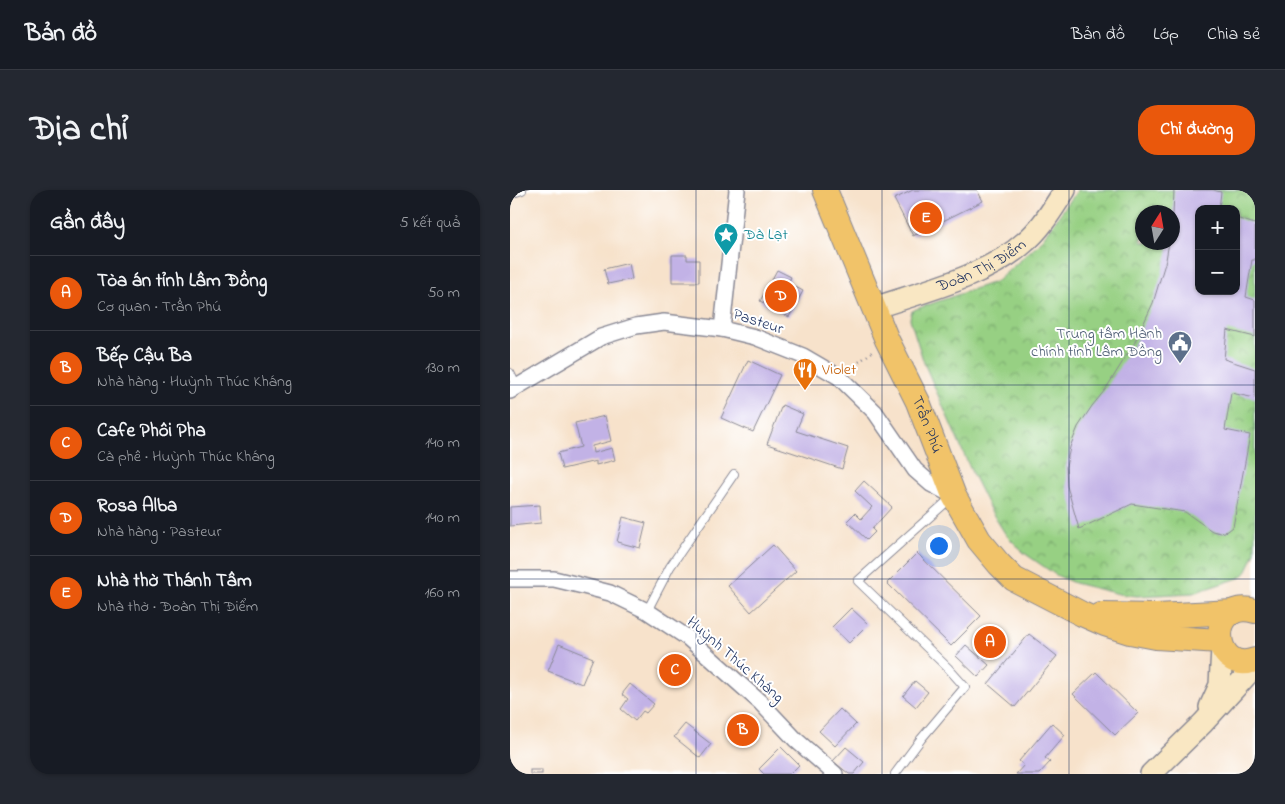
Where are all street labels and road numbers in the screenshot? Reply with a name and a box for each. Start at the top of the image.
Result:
street label: Đoàn Thị Điểm [933,233,1032,299]
street label: Pasteur [730,303,786,341]
street label: Trần Phú [905,392,949,457]
street label: Huỳnh Thúc Kháng [681,611,789,709]

